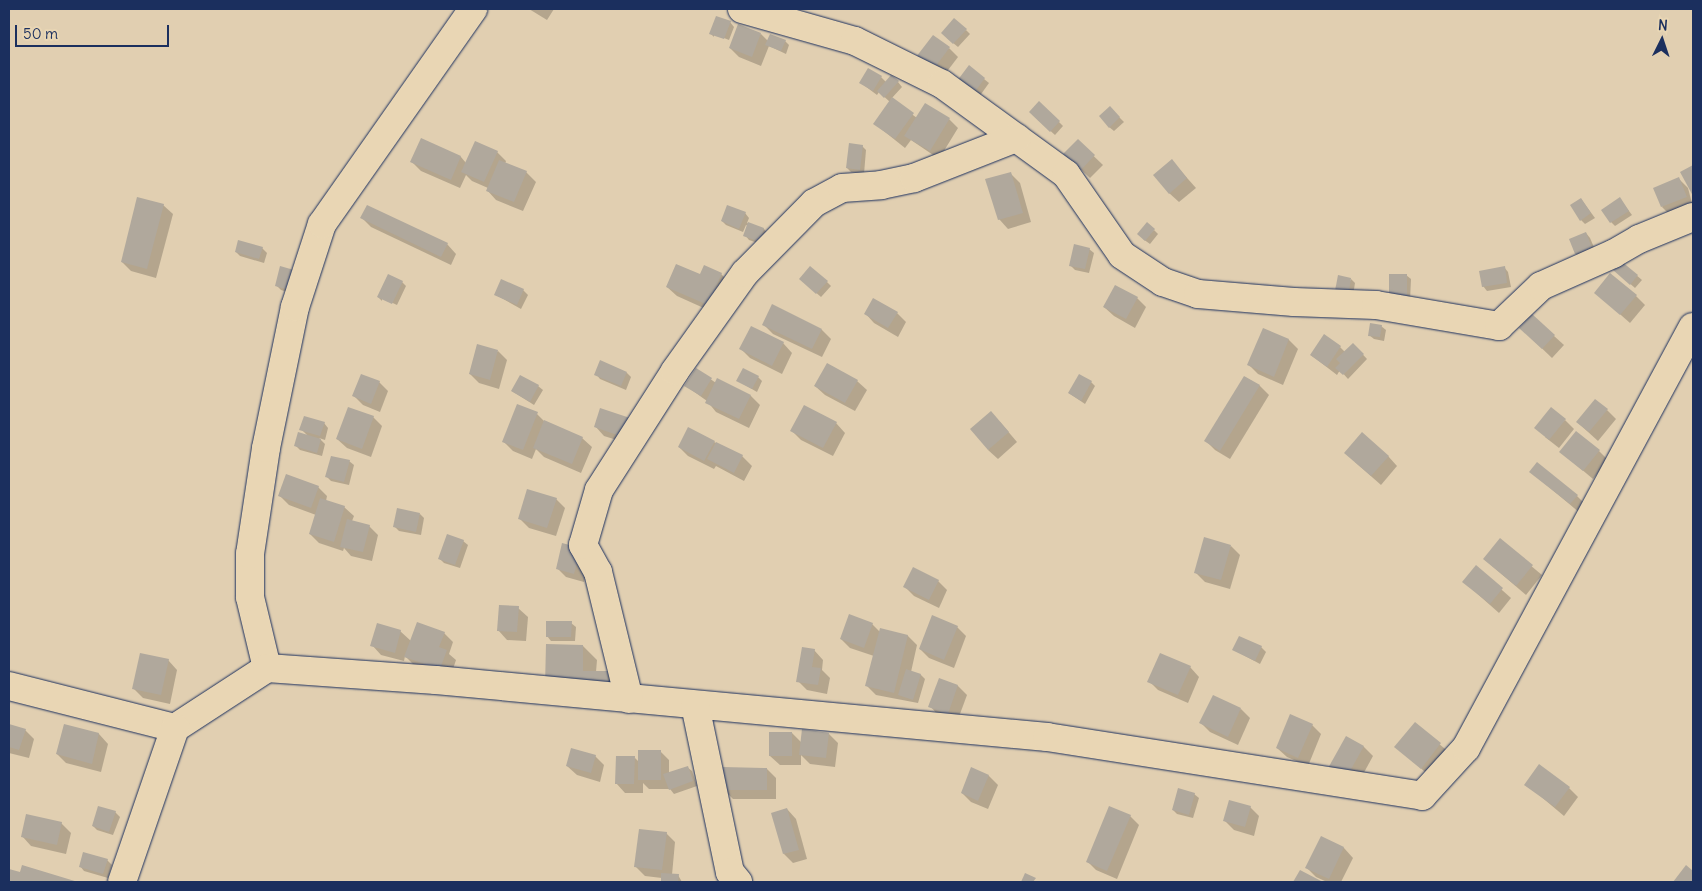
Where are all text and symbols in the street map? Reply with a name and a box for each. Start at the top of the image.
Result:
scale bar [18,15,171,47]
north arrow [1637,15,1687,65]
text: N [1658,16,1669,34]
text: 50 m [23,24,58,43]

